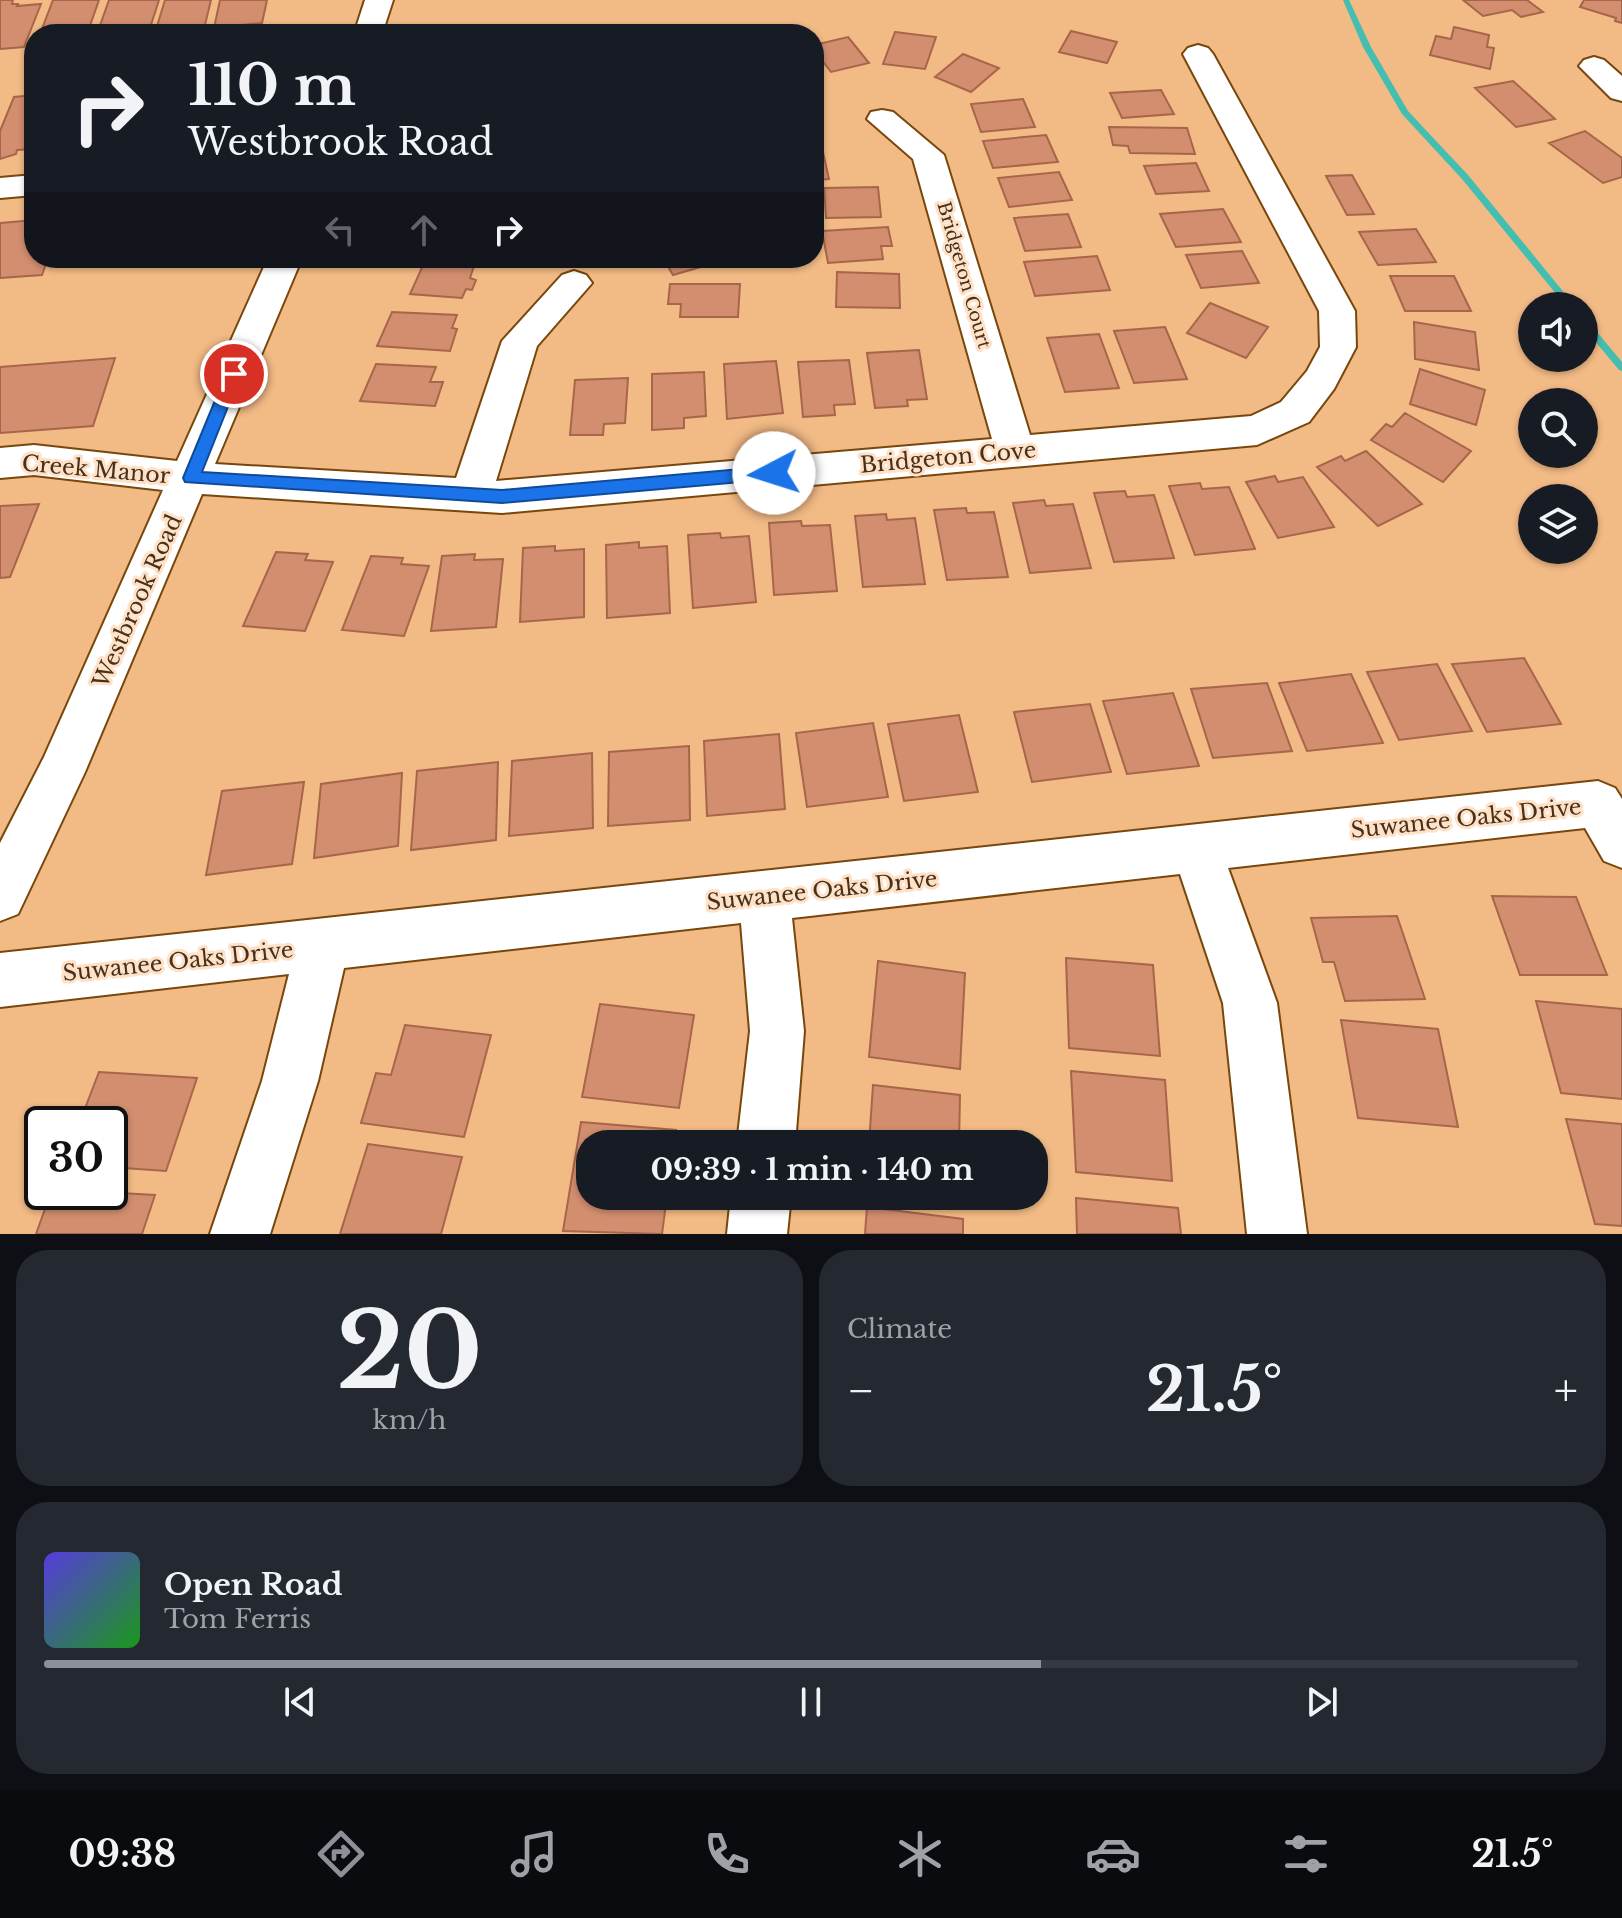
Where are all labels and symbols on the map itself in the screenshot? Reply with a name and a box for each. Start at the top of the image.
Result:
street label: Bridgeton Court [933,199,996,351]
pin [200,340,268,408]
position arrow [732,431,816,515]
street label: Bridgeton Cove [859,436,1037,479]
street label: Creek Manor [21,450,172,489]
street label: Westbrook Road [87,510,188,693]
street label: Suwanee Oaks Drive [1349,793,1583,844]
street label: Suwanee Oaks Drive [705,865,939,916]
street label: Suwanee Oaks Drive [61,936,295,987]
speed limit sign: 30 [24,1106,128,1210]

